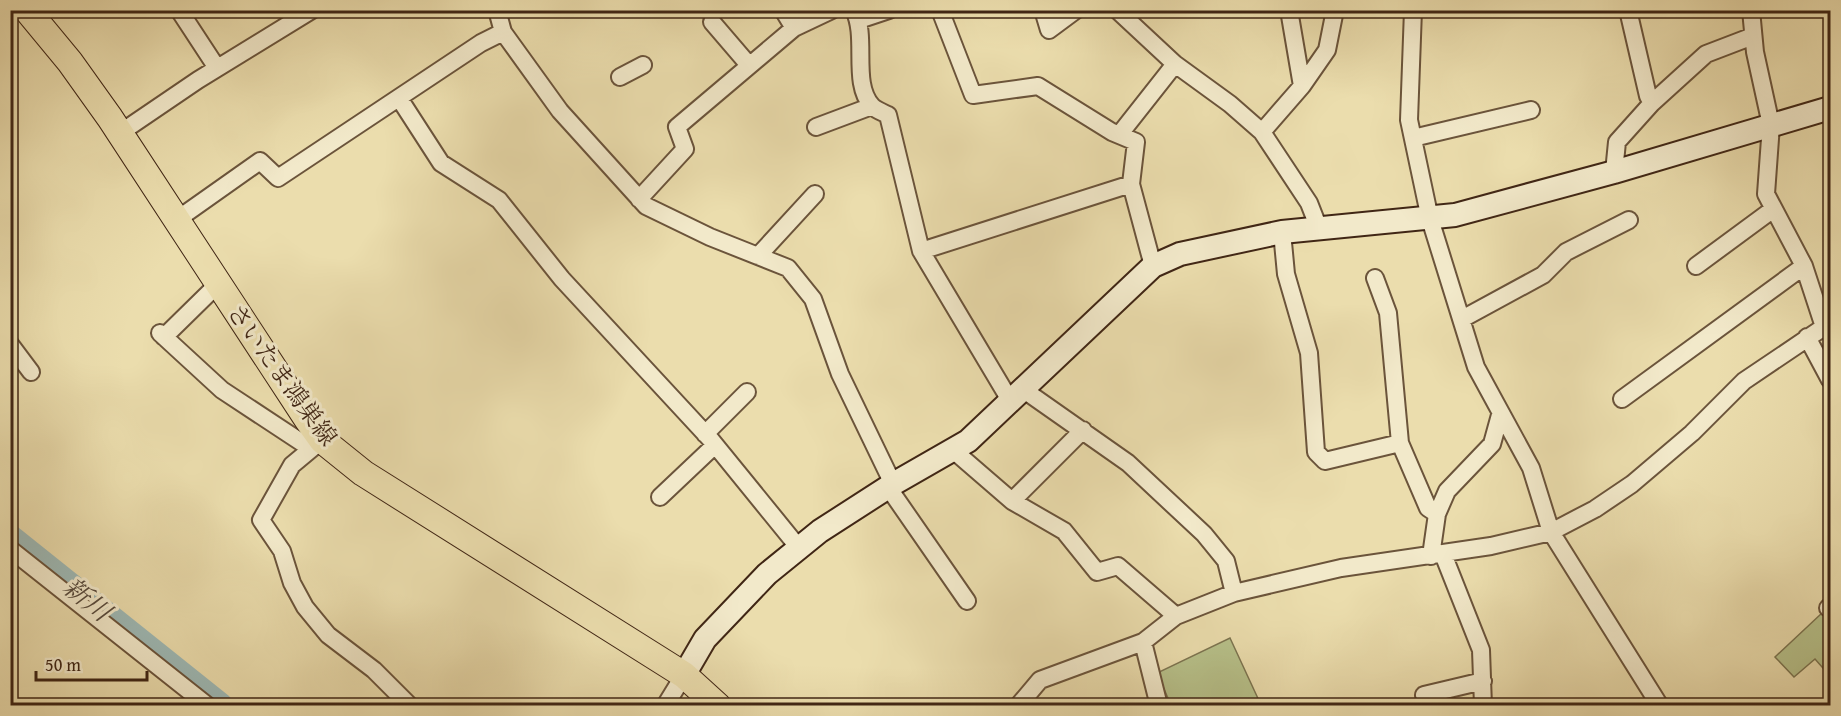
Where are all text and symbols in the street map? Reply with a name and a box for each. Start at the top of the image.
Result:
street label: さいたま鴻巣線 [219,296,346,453]
water label: 新川 [55,567,122,632]
scale bar [36,644,147,682]
text: 50 m [45,651,81,678]

